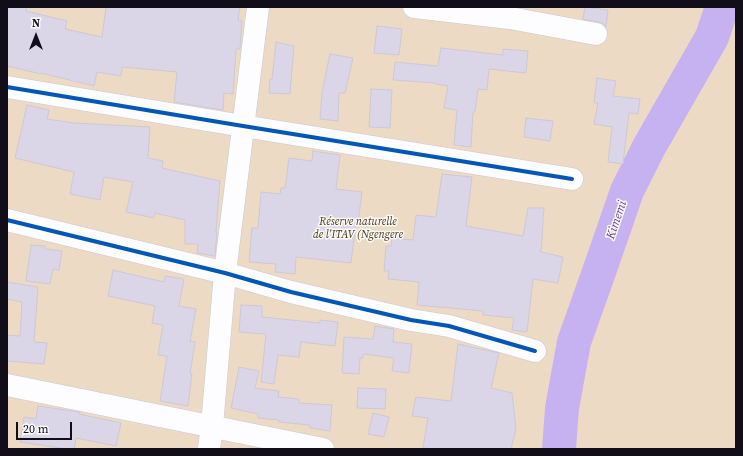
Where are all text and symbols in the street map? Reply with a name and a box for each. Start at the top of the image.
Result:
north arrow [16,16,56,56]
text: N [32,16,40,31]
water label: Kimemi [604,199,630,241]
park label: Réserve naturelle de l'ITAV (Ngengere [313,215,403,241]
scale bar [18,414,74,440]
text: 20 m [23,421,49,437]

